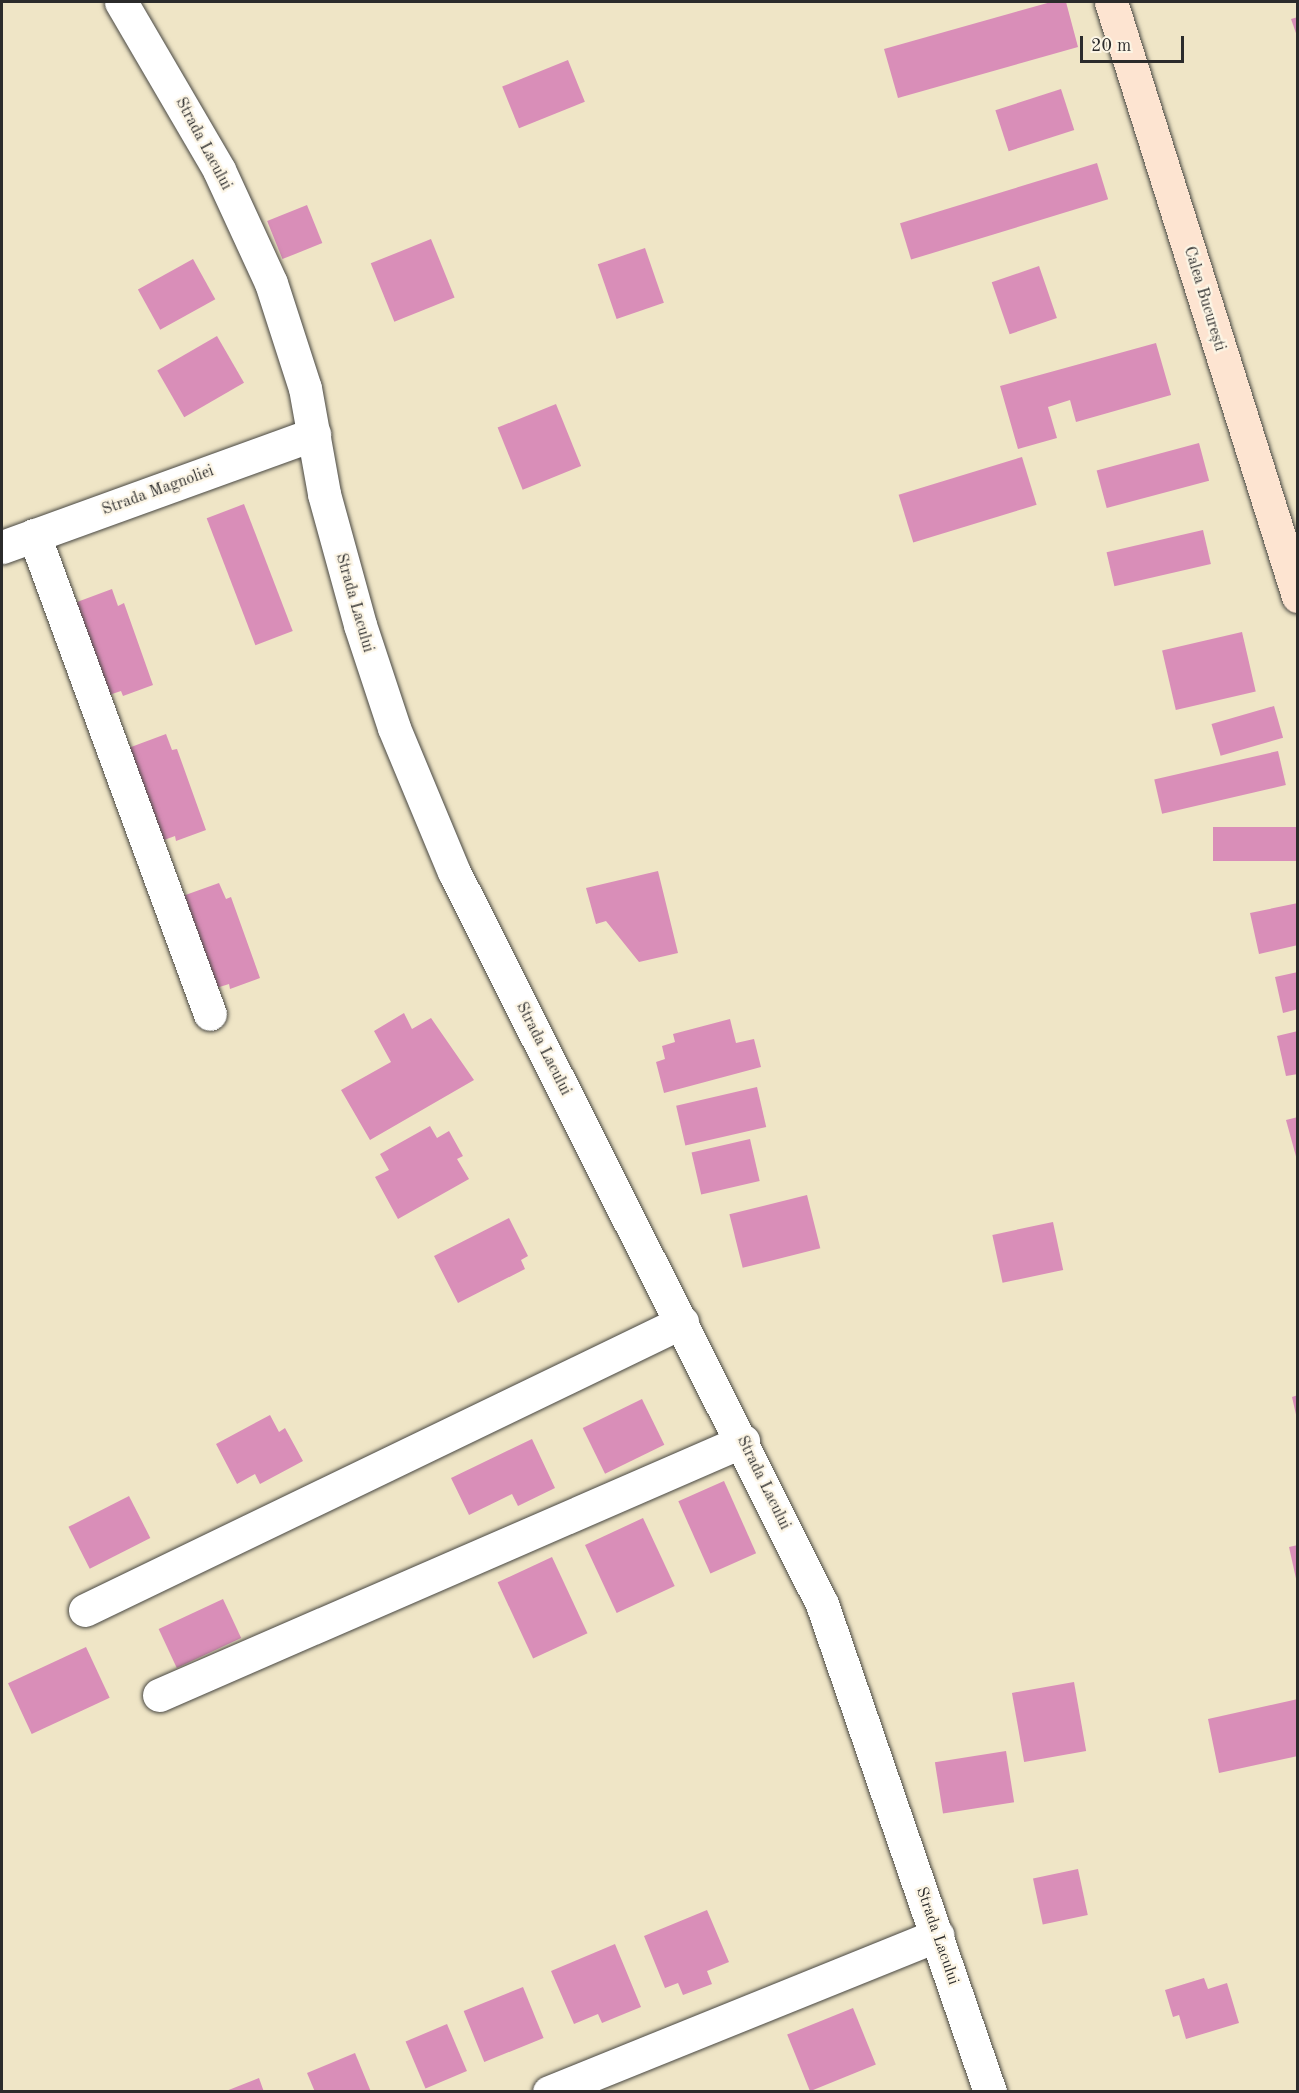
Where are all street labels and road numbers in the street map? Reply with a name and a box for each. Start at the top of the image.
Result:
street label: Strada Lacului [171,94,235,194]
street label: Calea București [1179,244,1229,354]
street label: Strada Magnoliei [99,462,217,520]
street label: Strada Lacului [331,551,377,655]
street label: Strada Lacului [511,999,575,1099]
street label: Strada Lacului [732,1433,794,1533]
street label: Strada Lacului [911,1885,963,1987]

